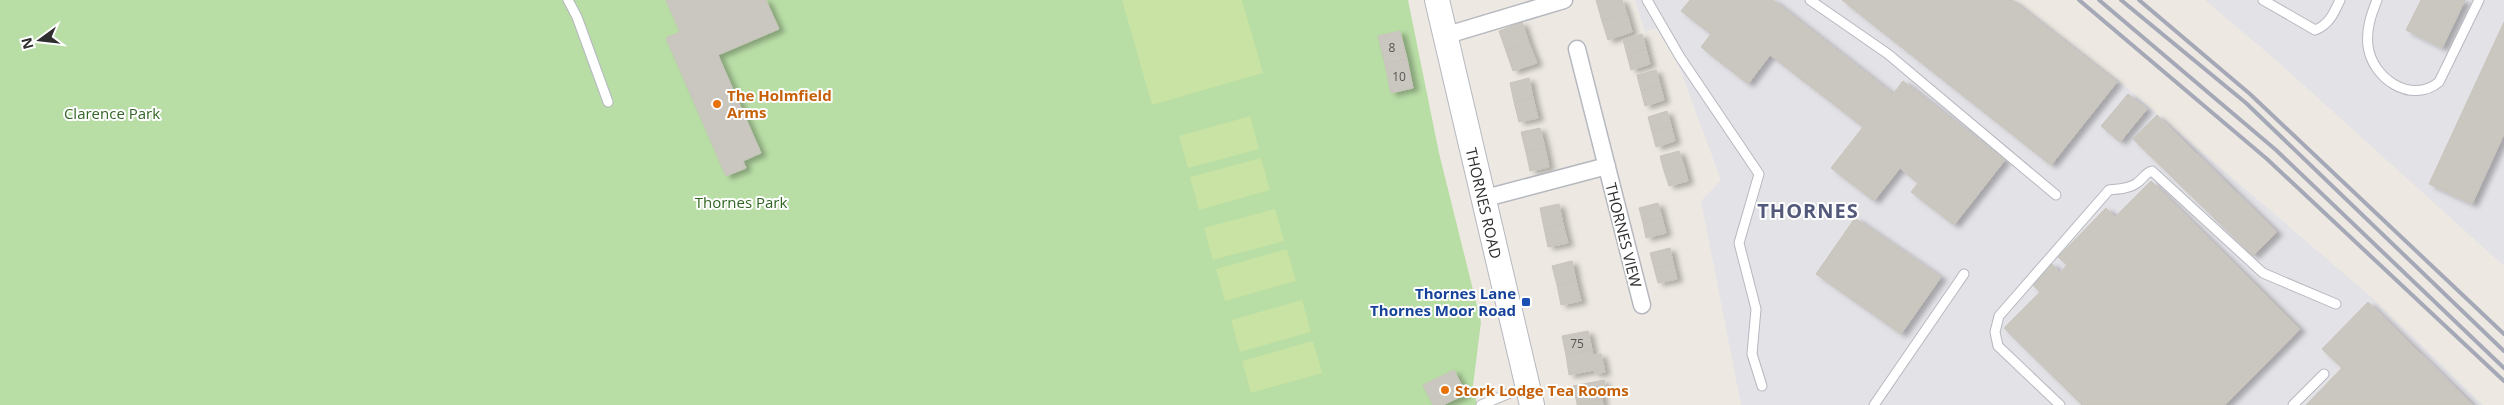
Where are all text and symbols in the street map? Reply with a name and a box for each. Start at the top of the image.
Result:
north arrow [15,15,65,65]
text: N [16,36,38,51]
house number: 8 [1389,39,1396,56]
house number: 10 [1392,68,1406,85]
place label: The Holmfield Arms [727,85,832,122]
marker: The Holmfield Arms [711,98,723,110]
park label: Clarence Park [64,103,160,123]
street label: THORNES ROAD [1462,146,1506,260]
street label: THORNES VIEW [1601,181,1647,290]
park label: Thornes Park [695,192,787,212]
district label: THORNES [1757,197,1859,224]
place label: Thornes Lane Thornes Moor Road [1370,283,1516,320]
marker: Thornes Lane Thornes Moor Road [1520,296,1532,308]
house number: 75 [1570,335,1584,352]
place label: Stork Lodge Tea Rooms [1455,380,1629,400]
marker: Stork Lodge Tea Rooms [1439,384,1451,396]

